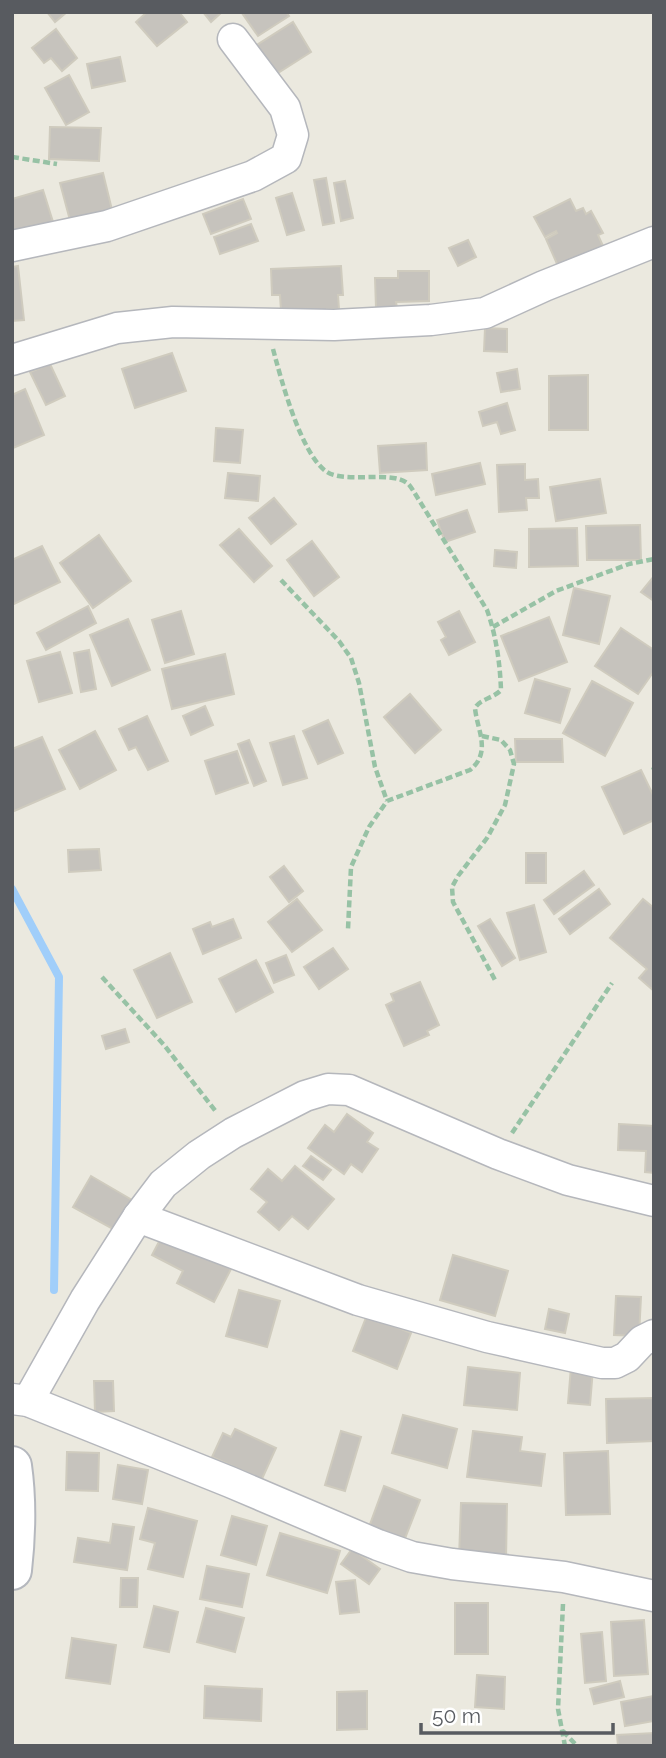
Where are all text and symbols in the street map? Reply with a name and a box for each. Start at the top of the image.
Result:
scale bar [421,1692,614,1736]
text: 50 m [432,1703,481,1728]

